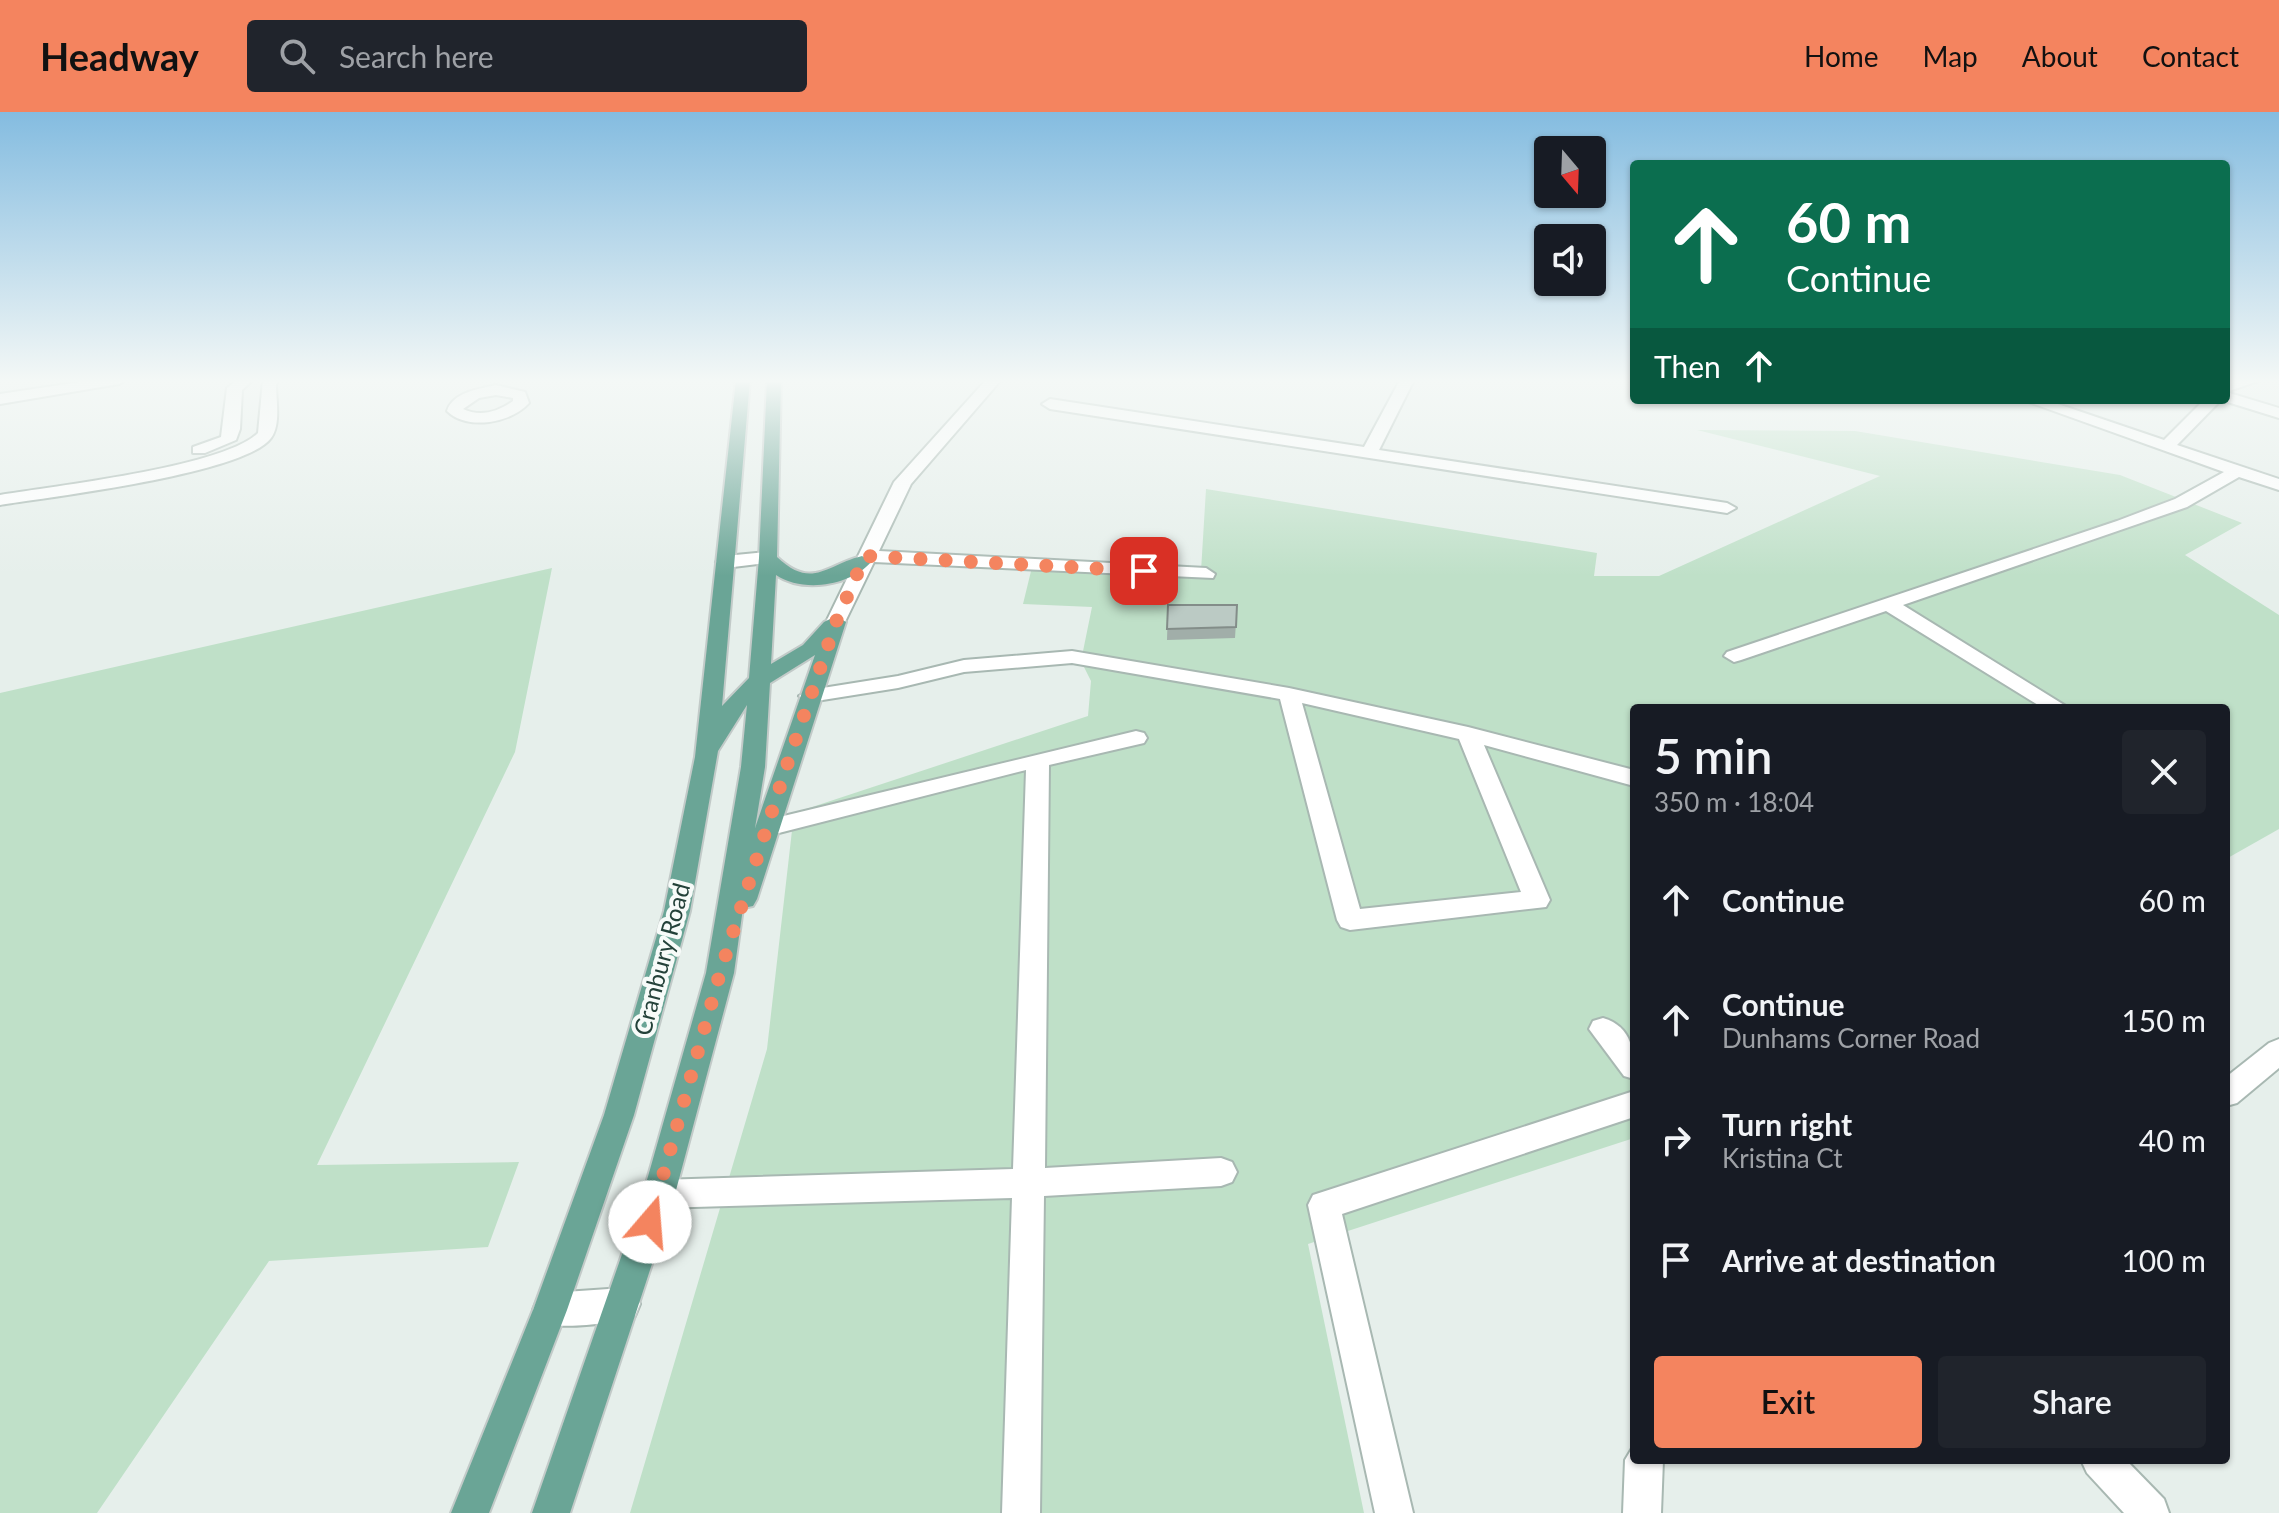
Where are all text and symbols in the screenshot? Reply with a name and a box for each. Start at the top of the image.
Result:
search box [247,20,807,92]
text: Headway [40,33,199,79]
icon: search [275,34,319,78]
text: Search here [339,38,494,74]
text: Home [1804,39,1879,73]
text: Map [1923,39,1978,73]
text: About [2022,39,2098,73]
text: Contact [2142,39,2239,73]
north arrow [1534,136,1606,208]
map controls [1534,136,1606,296]
text: 60 m [1786,188,1911,255]
icon: ahead [1654,192,1758,296]
button: sound [1534,224,1606,296]
text: Continue [1786,256,1931,300]
icon: ahead [1737,344,1781,388]
text: Then [1654,348,1721,384]
pin [1110,537,1178,605]
icon: arrive [1122,549,1166,593]
text: 5 min [1654,727,1772,784]
button: close [2122,730,2206,814]
text: 350 m · 18:04 [1654,786,1814,818]
icon: ahead [1654,878,1698,922]
street label: Cranbury Road [627,880,695,1038]
text: Continue [1722,882,1845,918]
text: 60 m [2139,882,2206,918]
text: Continue [1722,986,1845,1022]
icon: ahead [1654,998,1698,1042]
text: 150 m [2121,1002,2206,1038]
text: Dunhams Corner Road [1722,1022,1980,1054]
text: Turn right [1722,1106,1852,1142]
icon: right [1654,1118,1698,1162]
text: 40 m [2139,1122,2206,1158]
text: Kristina Ct [1722,1142,1843,1174]
position arrow [608,1180,692,1264]
icon: arrive [1654,1238,1698,1282]
text: Arrive at destination [1722,1242,1996,1278]
text: 100 m [2121,1242,2206,1278]
button: Exit [1654,1356,1922,1448]
button: Share [1938,1356,2206,1448]

